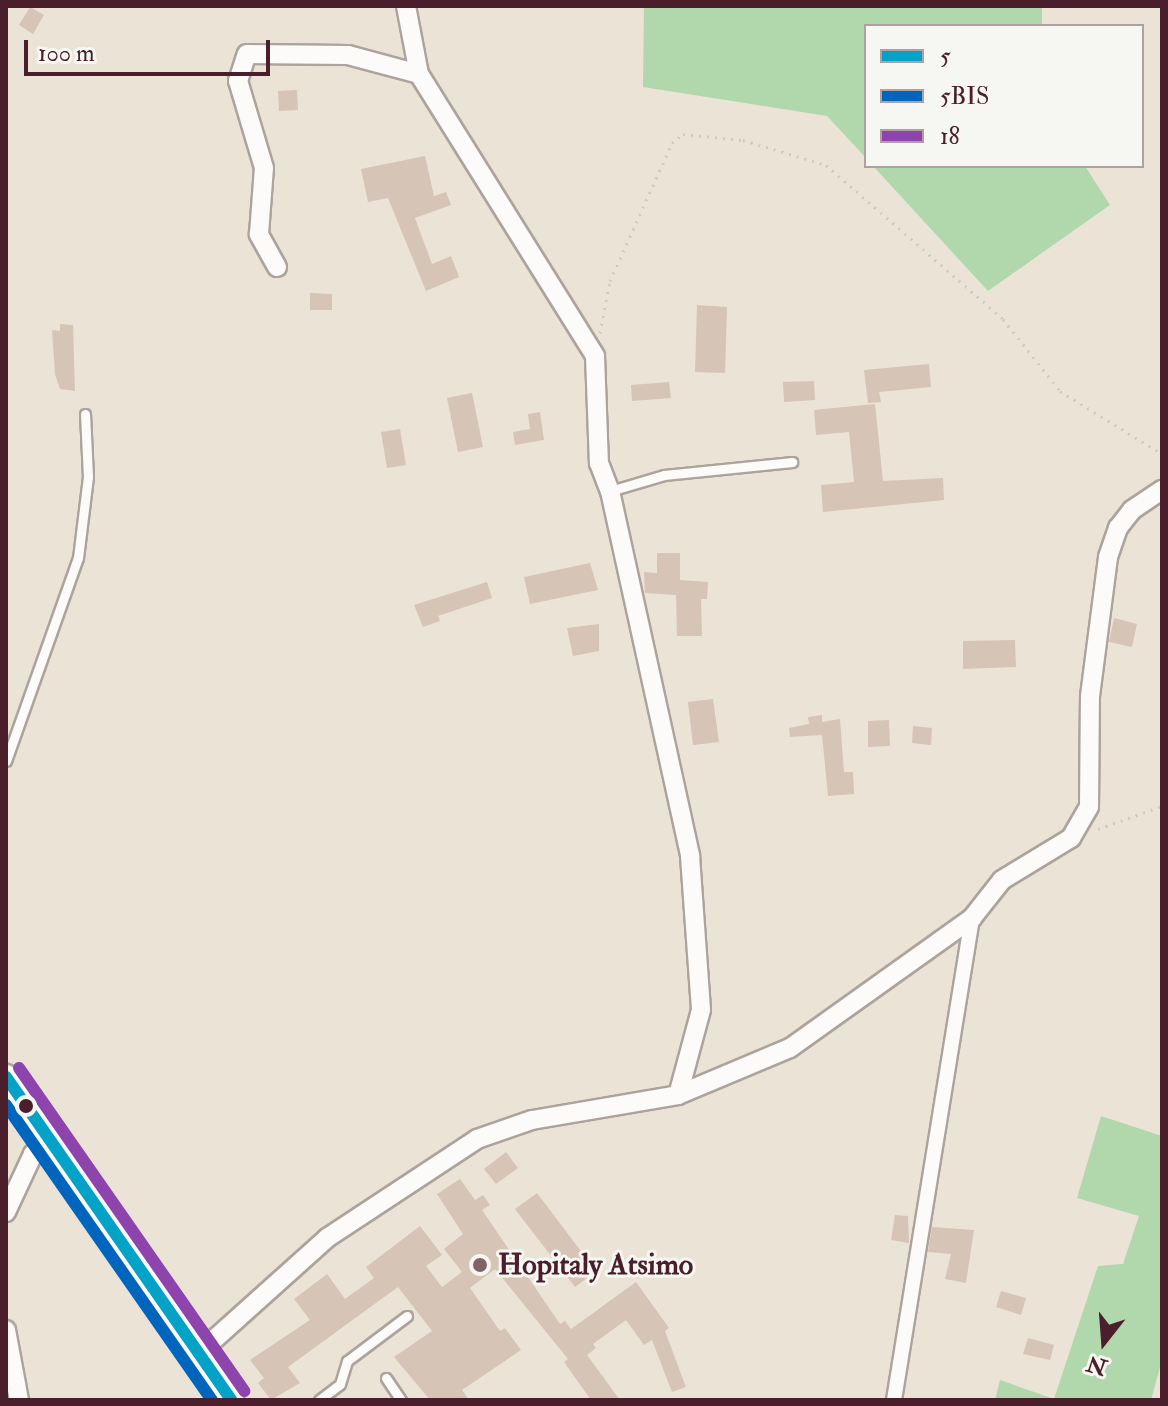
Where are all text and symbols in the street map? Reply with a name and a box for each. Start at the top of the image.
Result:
scale bar [28,24,274,74]
legend [864,24,1144,168]
text: 100 m [38,38,95,69]
text: 5 [940,41,951,72]
text: 5BIS [940,81,989,112]
text: 18 [940,121,960,152]
unlabelled marker [18,1098,34,1114]
place label: Hopitaly Atsimo [498,1247,693,1283]
marker: Hopitaly Atsimo [469,1254,491,1276]
north arrow [1064,1302,1144,1382]
text: N [1083,1349,1111,1381]

